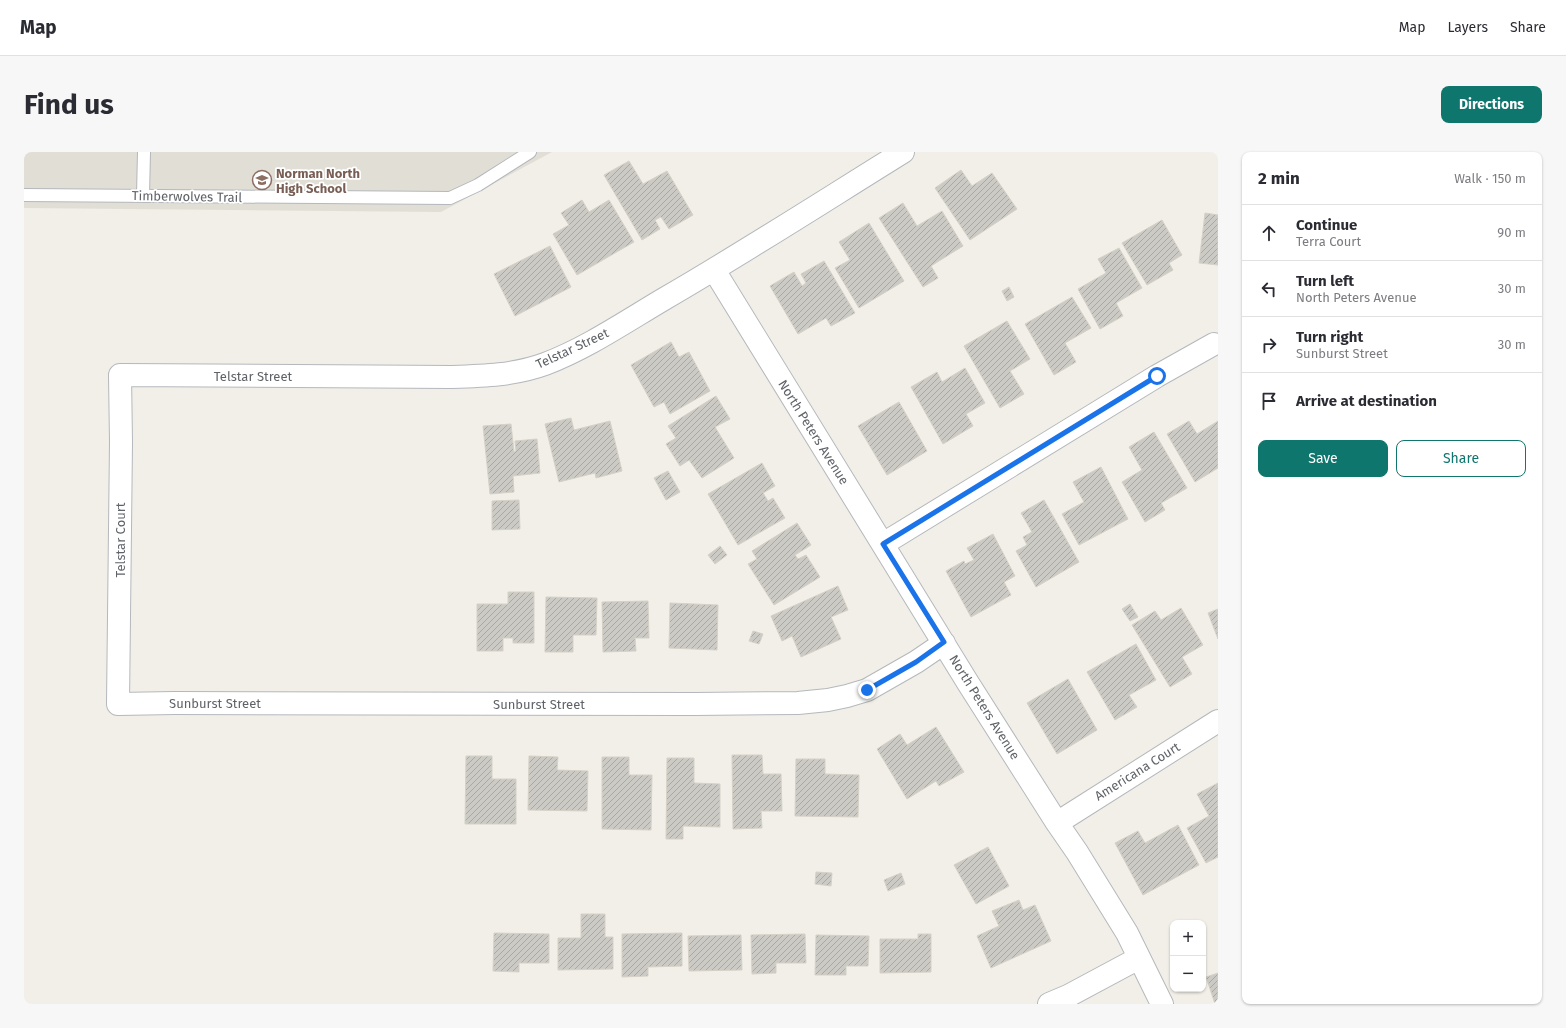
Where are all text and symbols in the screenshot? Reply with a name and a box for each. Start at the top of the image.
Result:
text: Map [20,16,57,39]
text: Map [1399,19,1425,36]
text: Layers [1447,19,1488,36]
text: Share [1510,19,1546,36]
button: Directions [1441,86,1542,123]
text: Find us [24,88,114,121]
place label: Norman North High School [276,166,360,196]
text: 2 min [1258,168,1300,189]
school or university icon: Norman North High School [251,169,273,191]
text: Walk · 150 m [1454,171,1526,186]
street label: Timberwolves Trail [132,188,242,205]
text: Continue [1296,216,1357,234]
icon: ahead [1258,222,1280,244]
text: 90 m [1497,225,1526,240]
text: Terra Court [1296,234,1361,249]
text: Turn left [1296,272,1354,290]
icon: left [1258,278,1280,300]
text: 30 m [1498,281,1526,296]
text: North Peters Avenue [1296,290,1417,305]
street label: Telstar Street [534,325,611,372]
text: Turn right [1296,328,1363,346]
icon: right [1258,334,1280,356]
text: 30 m [1498,337,1526,352]
text: Sunburst Street [1296,346,1388,361]
route start [1148,367,1166,385]
street label: Telstar Street [214,369,292,384]
street label: North Peters Avenue [775,377,852,487]
icon: arrive [1258,390,1280,412]
text: Arrive at destination [1296,392,1437,410]
button: Save [1258,440,1388,477]
button: Share [1396,440,1526,477]
street label: Telstar Court [113,502,128,578]
street label: North Peters Avenue [946,652,1023,762]
route end [858,681,876,699]
street label: Sunburst Street [169,696,261,711]
street label: Sunburst Street [493,697,585,712]
street label: Americana Court [1092,739,1183,804]
map controls [1170,920,1206,992]
button: + [1170,920,1206,956]
button: − [1170,956,1206,992]

